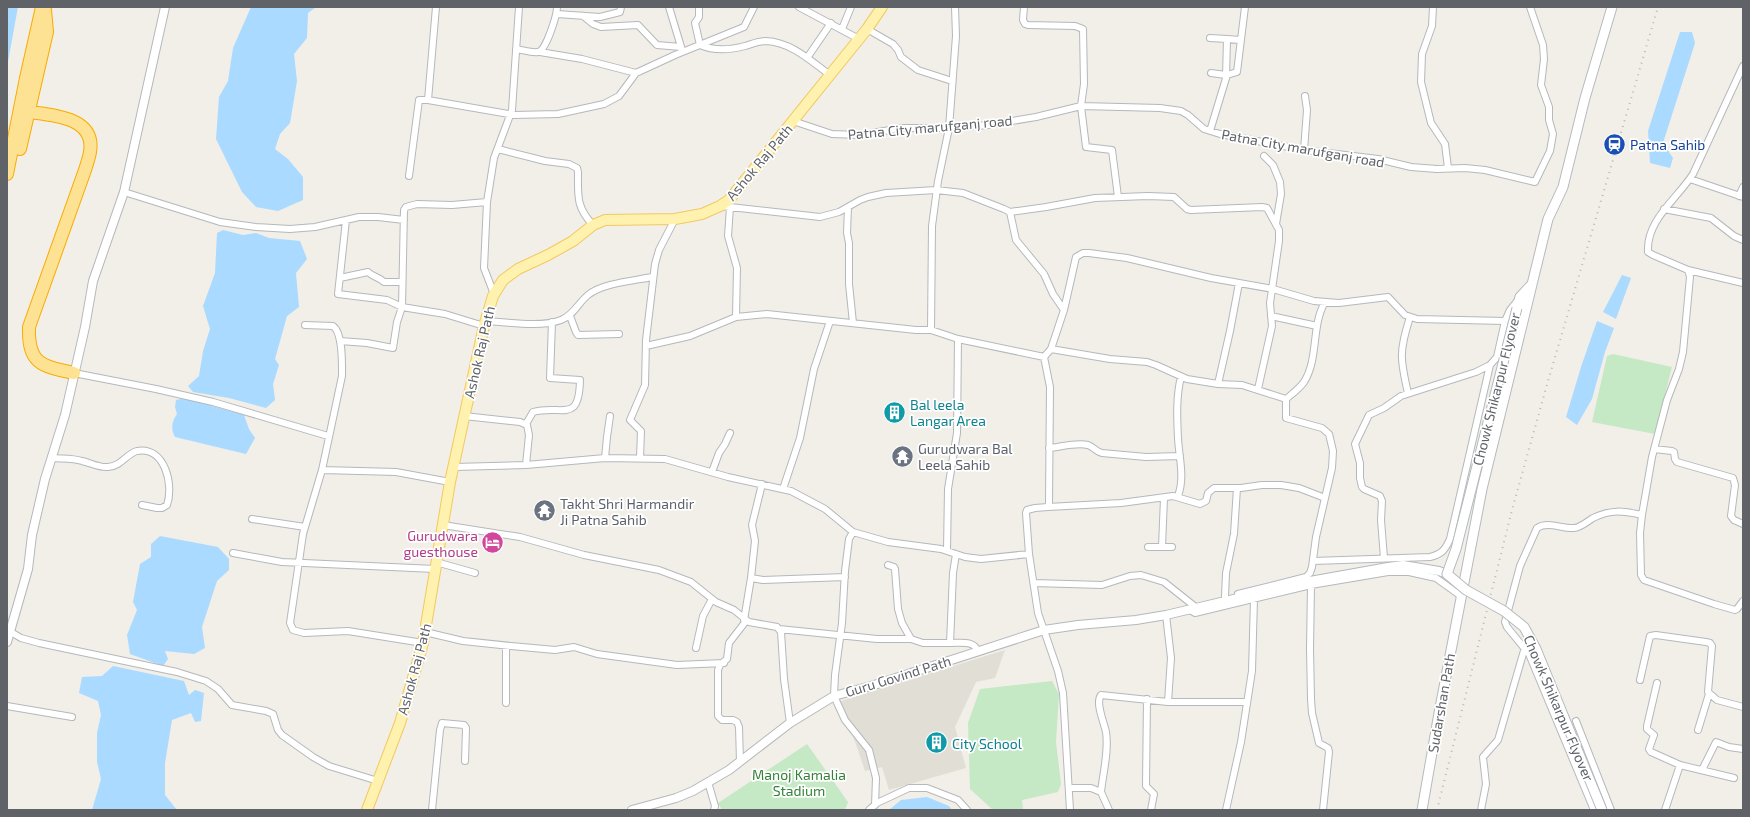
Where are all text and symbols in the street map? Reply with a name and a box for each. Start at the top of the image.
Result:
street label: Patna City marufganj road [847,111,1013,143]
street label: Ashok Raj Path [722,120,796,204]
street label: Patna City marufganj road [1220,125,1386,171]
station icon: Patna Sahib [1602,131,1628,157]
place label: Patna Sahib [1630,136,1705,153]
street label: Ashok Raj Path [460,304,498,400]
street label: Chowk Shikarpur Flyover [1469,310,1523,467]
place label: Bal leela Langar Area [910,396,986,429]
building icon: Bal leela Langar Area [882,399,908,425]
place label: Gurudwara Bal Leela Sahib [918,440,1013,473]
temple icon: Gurudwara Bal Leela Sahib [889,443,915,469]
place label: Takht Shri Harmandir Ji Patna Sahib [560,495,695,528]
temple icon: Takht Shri Harmandir Ji Patna Sahib [531,498,557,524]
place label: Gurudwara guesthouse [404,527,478,560]
hotel icon: Gurudwara guesthouse [480,530,506,556]
street label: Ashok Raj Path [394,621,434,717]
street label: Chowk Shikarpur Flyover [1520,632,1598,784]
street label: Guru Govind Path [843,652,953,700]
street label: Sudarshan Path [1424,652,1458,754]
building icon: City School [924,730,950,756]
place label: City School [952,735,1023,752]
park label: Manoj Kamalia Stadium [752,766,846,799]

